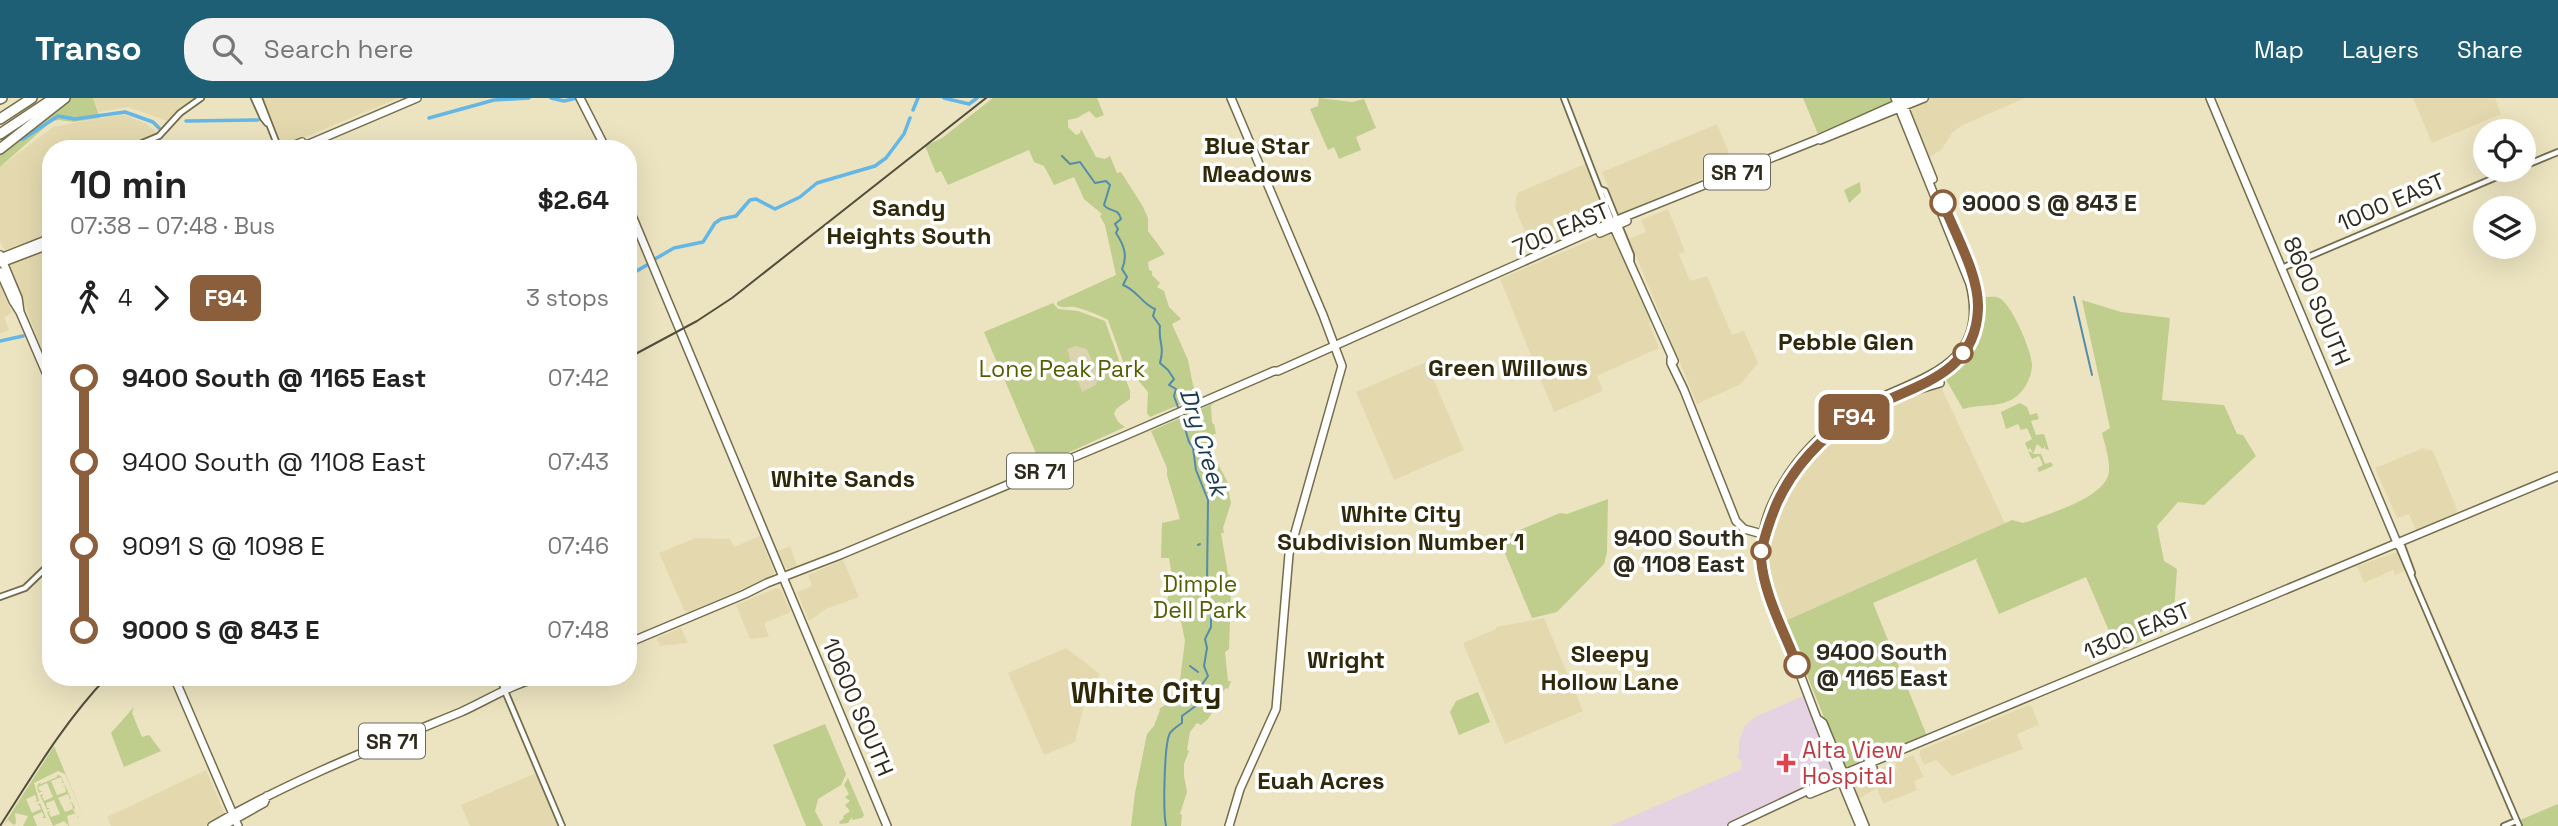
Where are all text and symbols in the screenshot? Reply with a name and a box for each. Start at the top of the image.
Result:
search box [184,18,674,81]
text: Transo [35,28,142,70]
icon: search [208,30,246,68]
text: Search here [264,32,414,66]
text: Map [2254,34,2304,65]
text: Layers [2342,34,2419,65]
text: Share [2457,34,2523,65]
map controls [2473,119,2536,259]
button: locate [2473,119,2536,182]
district label: Blue Star Meadows [1202,130,1312,189]
road number: SR 71 [1704,154,1770,190]
text: 10 min [70,161,187,209]
street label: 1000 EAST [2333,166,2449,238]
text: $2.64 [538,183,609,217]
place label: 9000 S @ 843 E [1962,188,2137,218]
marker: 9000 S @ 843 E [1930,190,1956,216]
district label: Sandy Heights South [826,192,992,251]
street label: 700 EAST [1508,195,1614,263]
button: layers [2473,196,2536,259]
text: 07:38 – 07:48 · Bus [70,211,275,241]
street label: 8600 SOUTH [2276,232,2358,370]
icon: walk [70,279,108,317]
icon: forward [142,279,180,317]
text: F94 [204,282,247,313]
text: 4 [118,283,132,313]
text: 3 stops [526,283,609,313]
district label: Pebble Glen [1778,326,1914,357]
unlabelled marker [1953,343,1973,363]
district label: Green Willows [1428,352,1588,383]
park label: Lone Peak Park [979,354,1145,384]
text: 9400 South @ 1165 East [122,361,426,395]
text: 07:42 [548,363,609,393]
water label: Dry Creek [1173,384,1236,503]
line badge: F94 [1814,394,1894,440]
text: F94 [1833,401,1875,432]
text: 9400 South @ 1108 East [122,445,426,479]
text: 07:43 [548,447,609,477]
road number: SR 71 [1007,454,1073,488]
district label: White Sands [771,463,915,494]
district label: White City Subdivision Number 1 [1277,498,1525,557]
place label: 9400 South @ 1108 East [1612,523,1745,579]
text: 9091 S @ 1098 E [122,529,325,563]
text: 07:46 [547,531,609,561]
marker: 9400 South @ 1108 East [1751,541,1771,561]
park label: Dimple Dell Park [1153,569,1247,625]
street label: 1300 EAST [2079,595,2195,667]
text: 9000 S @ 843 E [122,613,320,647]
text: 07:48 [547,615,609,645]
street label: 10600 SOUTH [815,633,901,781]
place label: 9400 South @ 1165 East [1816,637,1948,693]
district label: Sleepy Hollow Lane [1541,638,1679,697]
district label: Wright [1307,644,1385,675]
marker: 9400 South @ 1165 East [1784,652,1810,678]
district label: White City [1071,673,1221,712]
road number: SR 71 [359,724,425,758]
place label: Alta View Hospital [1802,735,1903,791]
marker: Alta View Hospital [1776,753,1796,773]
district label: Euah Acres [1257,765,1385,796]

